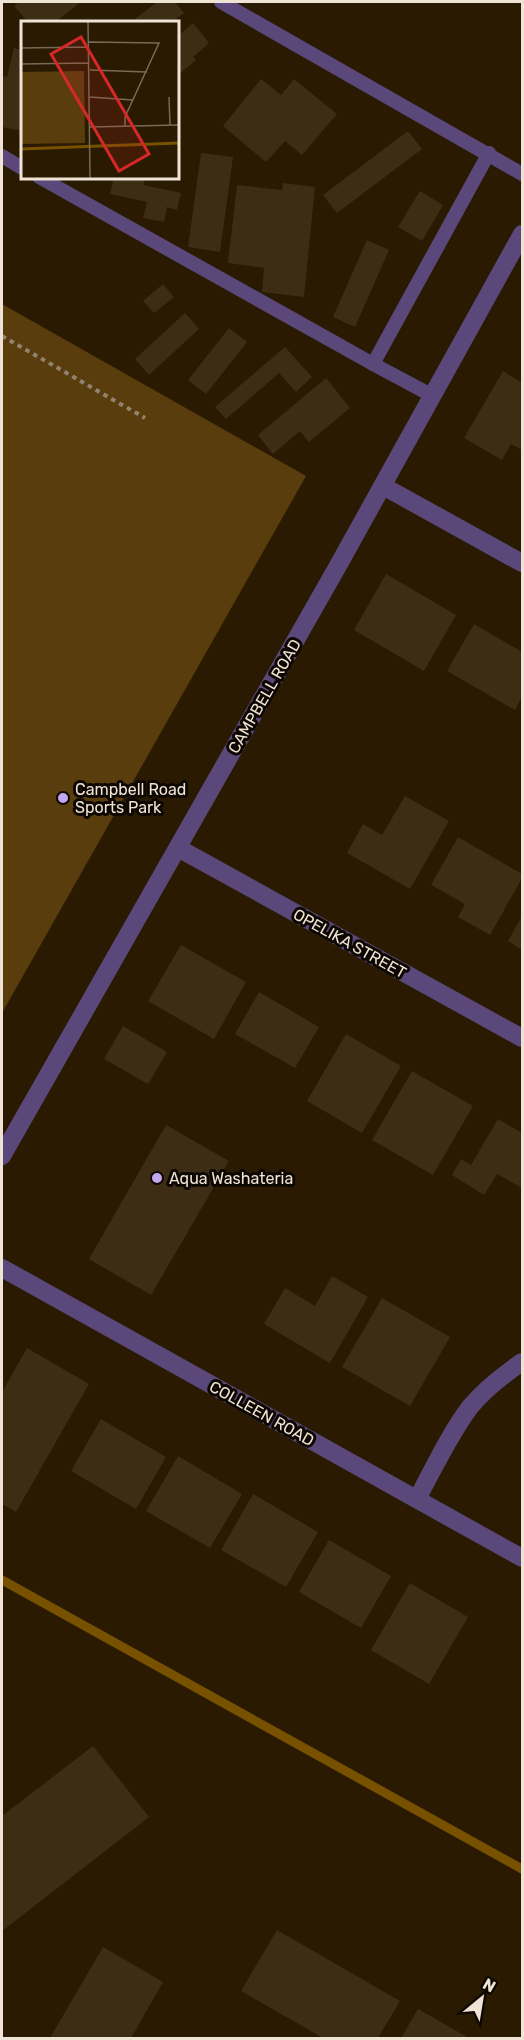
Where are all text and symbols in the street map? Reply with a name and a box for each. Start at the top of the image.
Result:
inset map [21,21,178,178]
street label: CAMPBELL ROAD [224,636,305,757]
place label: Campbell Road Sports Park [75,780,186,817]
marker: Campbell Road Sports Park [56,791,70,805]
street label: OPELIKA STREET [290,905,410,982]
place label: Aqua Washateria [169,1169,293,1188]
marker: Aqua Washateria [150,1171,164,1185]
street label: COLLEEN ROAD [206,1377,317,1450]
north arrow [452,1968,512,2028]
text: N [480,1974,499,1997]

